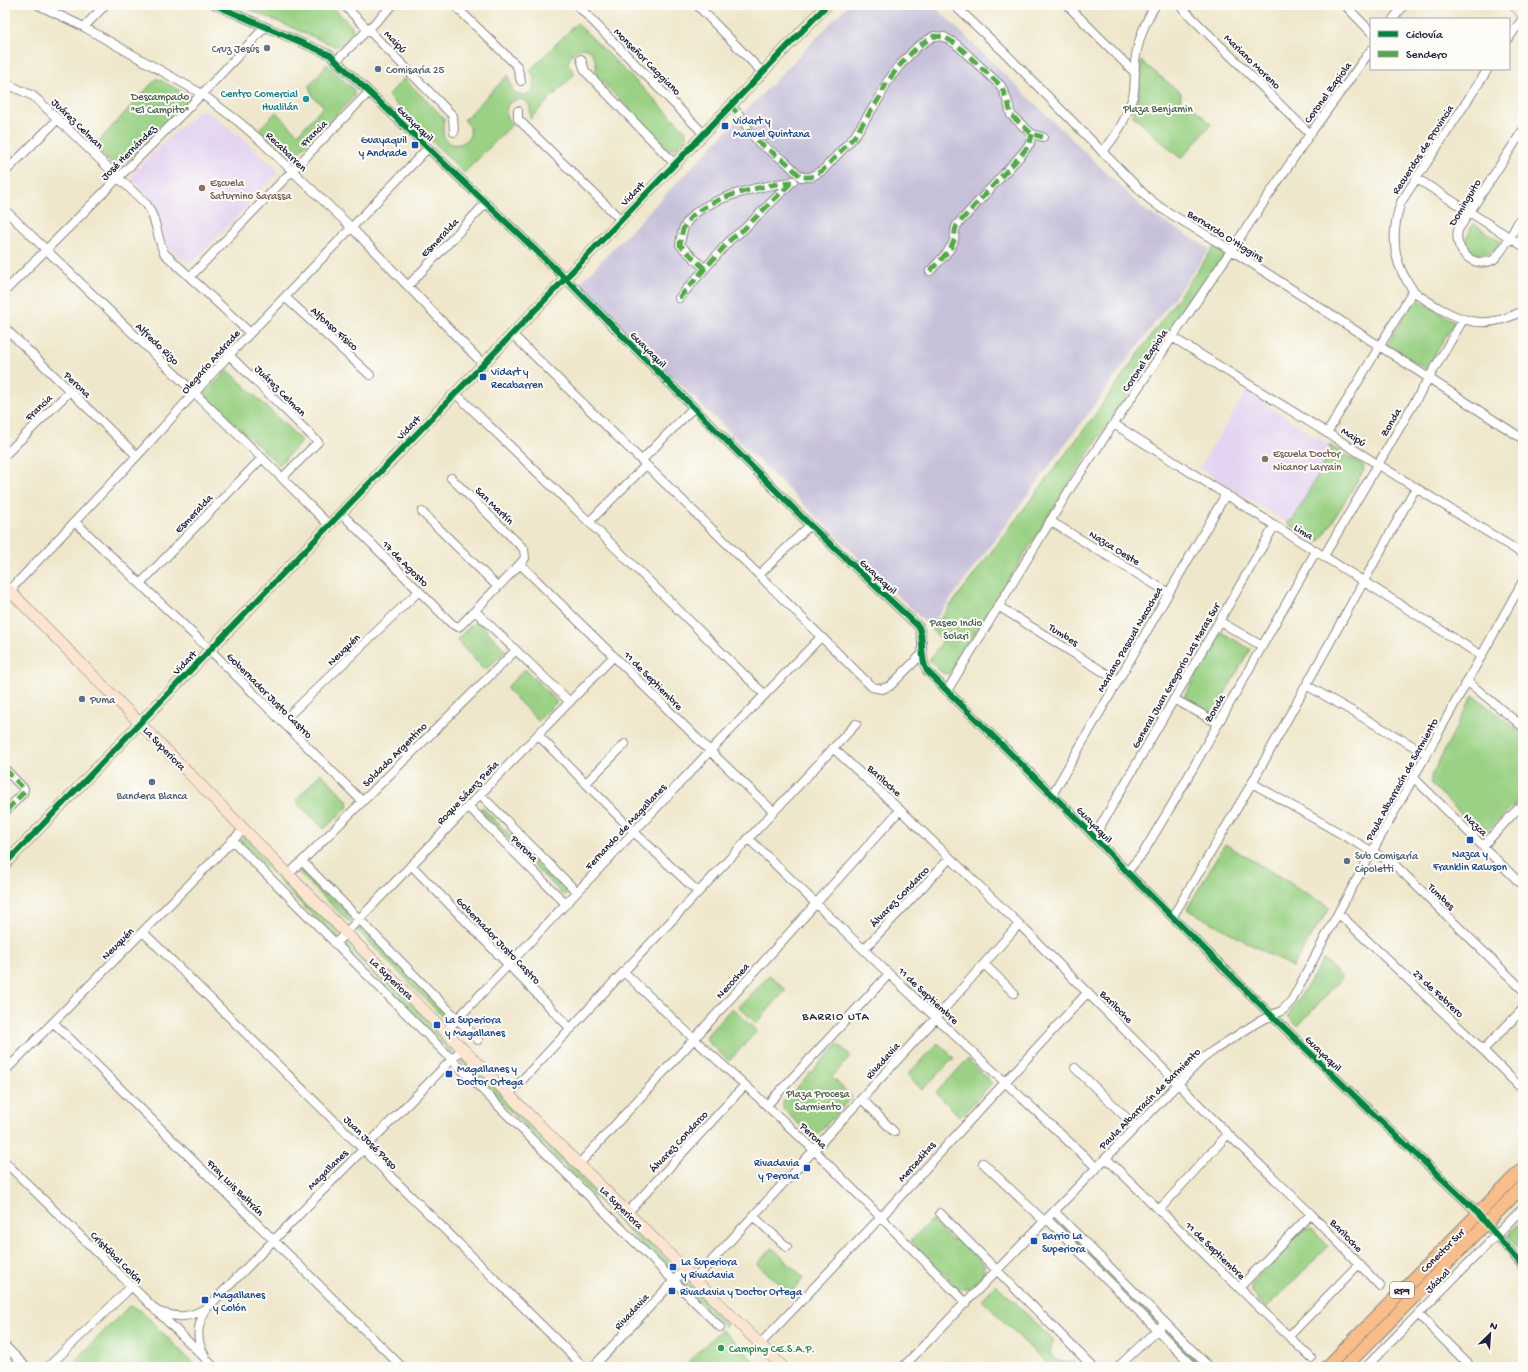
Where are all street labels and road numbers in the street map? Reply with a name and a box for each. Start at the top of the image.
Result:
street label: Monseñor Caggiano [611,26,683,99]
street label: Maipú [381,29,408,56]
street label: Mariano Moreno [1221,33,1282,92]
street label: Coronel Zapiola [1302,60,1355,126]
street label: Juárez Celman [48,97,106,153]
street label: Recuerdos de Provincia [1390,103,1457,197]
street label: Guayaquil [394,104,436,145]
street label: Francia [298,118,331,151]
street label: José Hernández [99,122,160,184]
street label: Recabarren [263,130,309,175]
street label: Dominguito [1447,177,1484,229]
street label: Vidart [618,179,649,210]
street label: Bernardo O'Higgins [1184,208,1266,265]
street label: Esmeralda [419,216,463,260]
street label: Alfonso Físico [308,304,361,354]
street label: Alfredo Rizo [133,320,182,368]
street label: Coronel Zapiola [1120,327,1171,395]
street label: Olegario Andrade [180,328,244,397]
street label: Guayaquil [627,330,669,371]
street label: Juárez Celman [252,363,308,420]
street label: Perona [60,369,93,402]
street label: Francia [23,392,56,425]
street label: Zonda [1379,406,1405,439]
street label: Vidart [394,413,425,444]
street label: Maipú [1338,426,1367,450]
street label: San Martín [472,485,516,528]
street label: Esmeralda [173,492,217,536]
street label: Lima [1291,522,1315,544]
street label: Nazca Oeste [1086,529,1142,569]
street label: 17 de Agosto [378,538,430,590]
street label: Guayaquil [857,557,899,598]
street label: Mariano Pascual Necochea [1096,584,1166,695]
street label: General Juan Gregorio Las Heras Sur [1130,600,1224,751]
street label: Tumbes [1045,621,1081,650]
street label: Neuquén [326,631,364,669]
street label: Vidart [170,648,201,679]
street label: 11 de Septiembre [620,649,685,714]
street label: Gobernador Justo Castro [223,651,314,742]
street label: Zonda [1203,692,1229,725]
street label: Paula Albarracín de Sarmiento [1363,716,1442,844]
street label: Soldado Argentino [361,721,430,790]
street label: La Superiora [140,725,188,774]
street label: Roque Sáenz Peña [435,758,503,828]
street label: Bariloche [863,762,903,800]
street label: Fernando de Magallanes [583,781,670,874]
street label: Guayaquil [1073,805,1114,847]
street label: Nazca [1460,811,1489,840]
street label: Perona [507,833,540,866]
street label: Álvarez Condarco [868,864,933,930]
street label: Tumbes [1424,881,1457,914]
street label: Gobernador Justo Castro [453,895,542,988]
street label: Neuquén [100,925,138,963]
street label: La Superiora [366,956,416,1004]
street label: Necochea [714,960,753,1002]
street label: 11 de Septiembre [894,965,961,1028]
street label: 27 de Febrero [1410,968,1466,1021]
street label: Bariloche [1096,988,1135,1027]
street label: Guayaquil [1302,1034,1344,1075]
street label: Rivadavia [864,1040,904,1082]
street label: Paula Albarracín de Sarmiento [1097,1046,1204,1153]
street label: Álvarez Condarco [647,1108,711,1176]
street label: Juan José Paso [340,1114,399,1173]
street label: Perona [796,1120,829,1153]
street label: Merceditas [896,1139,939,1185]
street label: Magallanes [306,1147,352,1193]
street label: Fray Luis Beltrán [203,1157,266,1220]
street label: La Superiora [597,1184,645,1233]
street label: Bariloche [1326,1217,1365,1256]
street label: 11 de Septiembre [1182,1219,1247,1283]
street label: Conector Sur [1419,1226,1469,1276]
street label: Cristóbal Colón [87,1230,145,1287]
street label: Jáchal [1424,1266,1454,1296]
road number: RP9 [1390,1282,1414,1298]
street label: Rivadavia [613,1291,653,1333]

